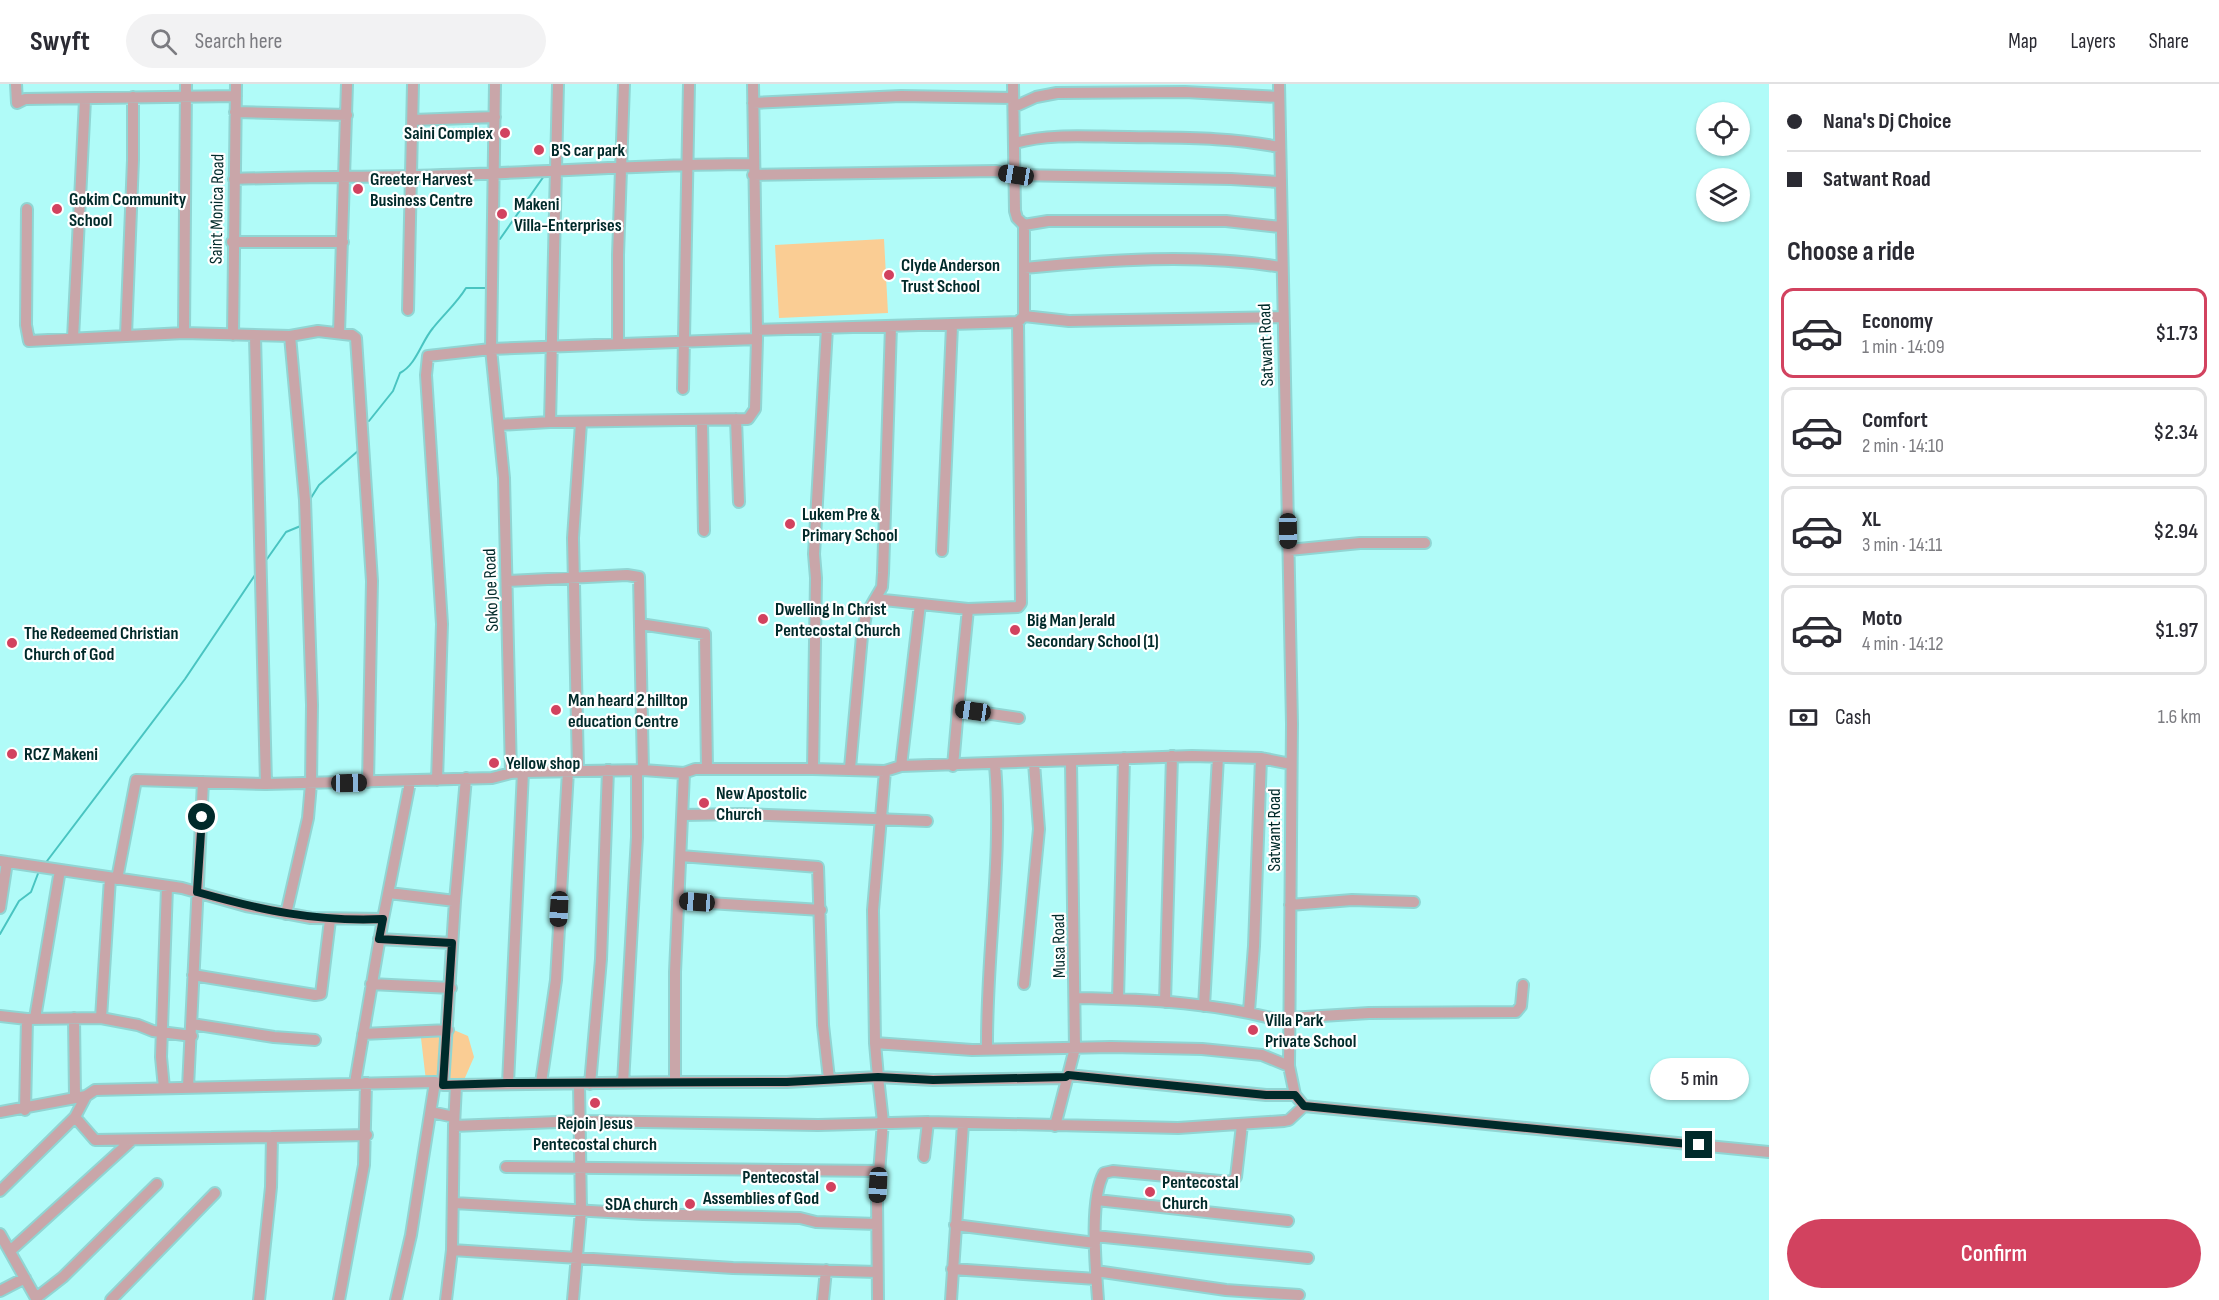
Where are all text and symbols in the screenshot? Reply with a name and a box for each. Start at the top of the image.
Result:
search box [126,14,546,68]
text: Swyft [30,25,90,58]
icon: search [147,25,180,58]
text: Search here [195,28,282,55]
text: Map [2008,29,2037,54]
text: Layers [2070,29,2116,54]
text: Share [2149,29,2189,54]
map controls [1696,102,1750,222]
button: locate [1696,102,1750,156]
text: Nana's Dj Choice [1823,108,1951,135]
place label: Saini Complex [404,123,493,144]
marker: Saini Complex [498,126,512,140]
place label: B'S car park [551,140,626,161]
marker: B'S car park [532,143,546,157]
street label: Saint Monica Road [206,154,228,264]
car [997,163,1035,187]
text: Satwant Road [1823,166,1931,193]
button: layers [1696,168,1750,222]
place label: Greeter Harvest Business Centre [370,169,473,211]
marker: Greeter Harvest Business Centre [351,182,365,196]
place label: Gokim Community School [69,189,187,231]
place label: Makeni Villa-Enterprises [514,194,622,236]
marker: Gokim Community School [50,202,64,216]
marker: Makeni Villa-Enterprises [495,207,509,221]
text: Choose a ride [1787,236,1915,268]
place label: Clyde Anderson Trust School [901,255,1000,297]
marker: Clyde Anderson Trust School [882,268,896,282]
street label: Satwant Road [1254,303,1278,387]
icon: car [1790,306,1844,360]
text: Economy [1862,308,1933,335]
text: $1.73 [2155,320,2198,347]
text: 1 min · 14:09 [1862,335,1945,359]
icon: car [1790,405,1844,459]
text: Comfort [1862,407,1928,434]
text: $2.34 [2153,419,2198,446]
text: 2 min · 14:10 [1862,434,1944,458]
place label: Lukem Pre & Primary School [802,504,898,546]
icon: car [1790,504,1844,558]
text: XL [1862,506,1881,533]
car [1279,513,1297,549]
marker: Lukem Pre & Primary School [783,517,797,531]
text: $2.94 [2153,518,2198,545]
text: 3 min · 14:11 [1862,533,1942,557]
street label: Soko Joe Road [479,548,503,632]
place label: Dwelling In Christ Pentecostal Church [775,599,901,641]
icon: car [1790,603,1844,657]
text: Moto [1862,605,1902,632]
place label: Big Man Jerald Secondary School (1) [1027,610,1159,652]
marker: Dwelling In Christ Pentecostal Church [756,612,770,626]
text: $1.97 [2154,617,2198,644]
place label: The Redeemed Christian Church of God [24,623,178,665]
marker: Big Man Jerald Secondary School (1) [1008,623,1022,637]
text: 4 min · 14:12 [1862,632,1944,656]
marker: The Redeemed Christian Church of God [5,636,19,650]
place label: Man heard 2 hilltop education Centre [568,690,688,732]
car [954,700,992,722]
icon: cash [1787,701,1820,734]
marker: Man heard 2 hilltop education Centre [549,703,563,717]
text: Cash [1835,704,1871,731]
text: 1.6 km [2158,705,2201,729]
place label: RCZ Makeni [24,744,98,765]
marker: RCZ Makeni [5,747,19,761]
place label: Yellow shop [506,753,580,774]
marker: Yellow shop [487,756,501,770]
car [331,774,367,792]
place label: New Apostolic Church [716,783,807,825]
street label: Satwant Road [1264,788,1285,872]
marker: New Apostolic Church [697,796,711,810]
route start [188,803,215,830]
car [549,891,569,927]
car [678,892,716,912]
street label: Musa Road [1048,914,1070,978]
place label: Villa Park Private School [1265,1010,1356,1052]
marker: Villa Park Private School [1246,1023,1260,1037]
callout: 5 min [1650,1058,1748,1100]
text: 5 min [1681,1067,1718,1091]
marker: Rejoin Jesus Pentecostal church [588,1096,602,1110]
place label: Rejoin Jesus Pentecostal church [533,1113,657,1155]
route end [1685,1131,1712,1158]
place label: Pentecostal Assemblies of God [702,1167,819,1209]
car [868,1167,888,1203]
place label: Pentecostal Church [1162,1172,1239,1214]
marker: Pentecostal Assemblies of God [824,1180,838,1194]
marker: Pentecostal Church [1143,1185,1157,1199]
place label: SDA church [605,1194,678,1215]
marker: SDA church [683,1197,697,1211]
button: Confirm [1787,1219,2201,1288]

